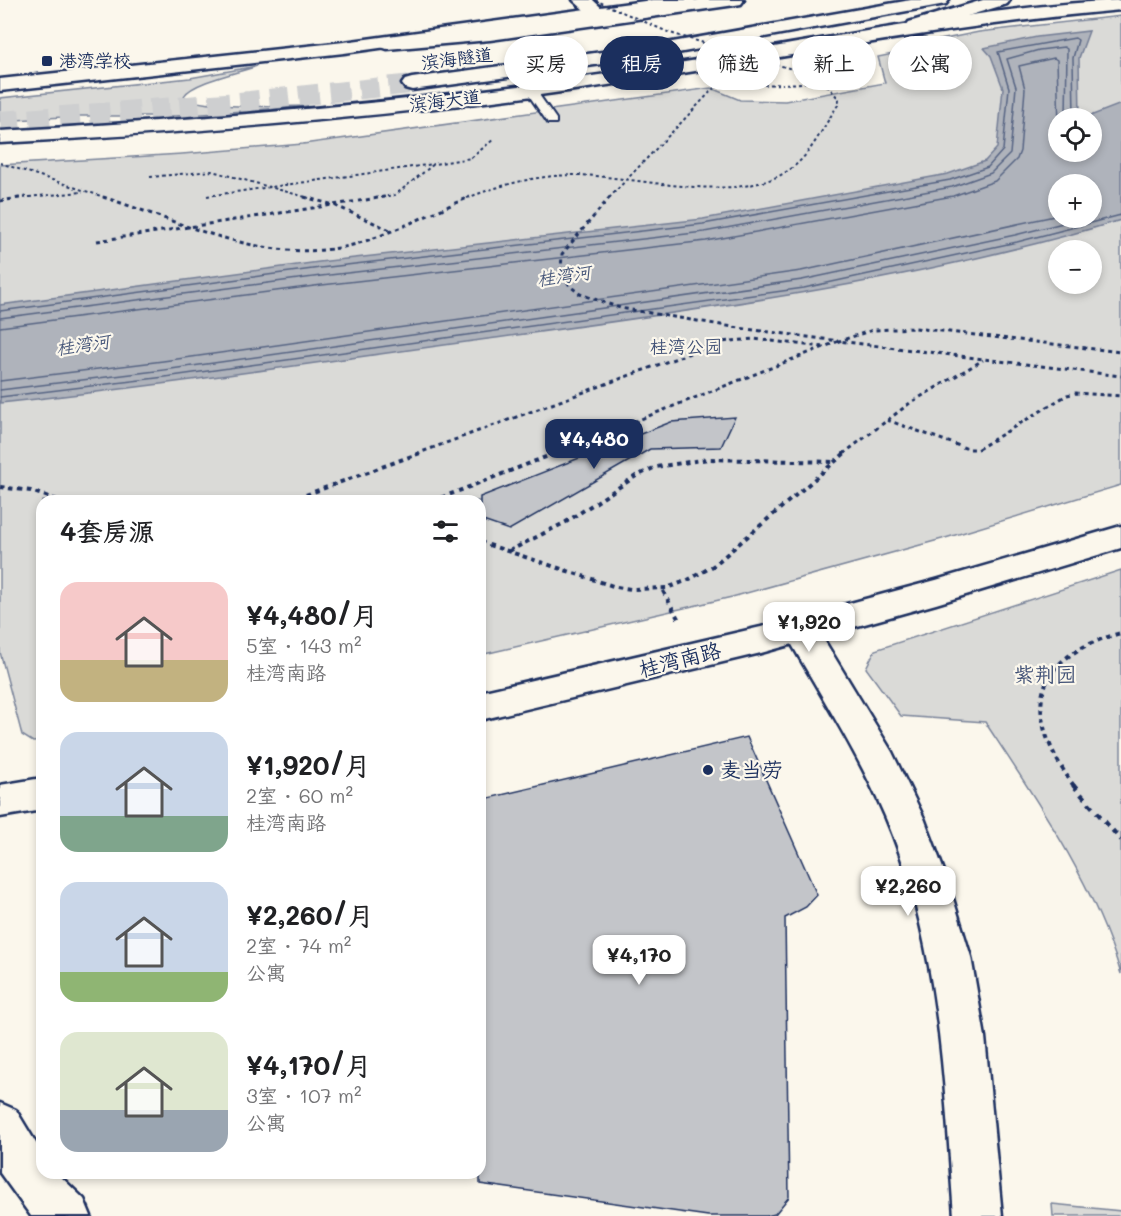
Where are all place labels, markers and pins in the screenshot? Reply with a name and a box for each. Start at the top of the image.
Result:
place label: 港湾学校 [59,48,131,72]
marker: 港湾学校 [40,54,54,68]
pin: ¥4,480 [545,419,643,470]
pin: ¥1,920 [760,602,858,653]
place label: 麦当劳 [720,755,783,782]
marker: 麦当劳 [701,763,715,777]
pin: ¥2,260 [859,866,957,917]
pin: ¥4,170 [590,935,688,986]

